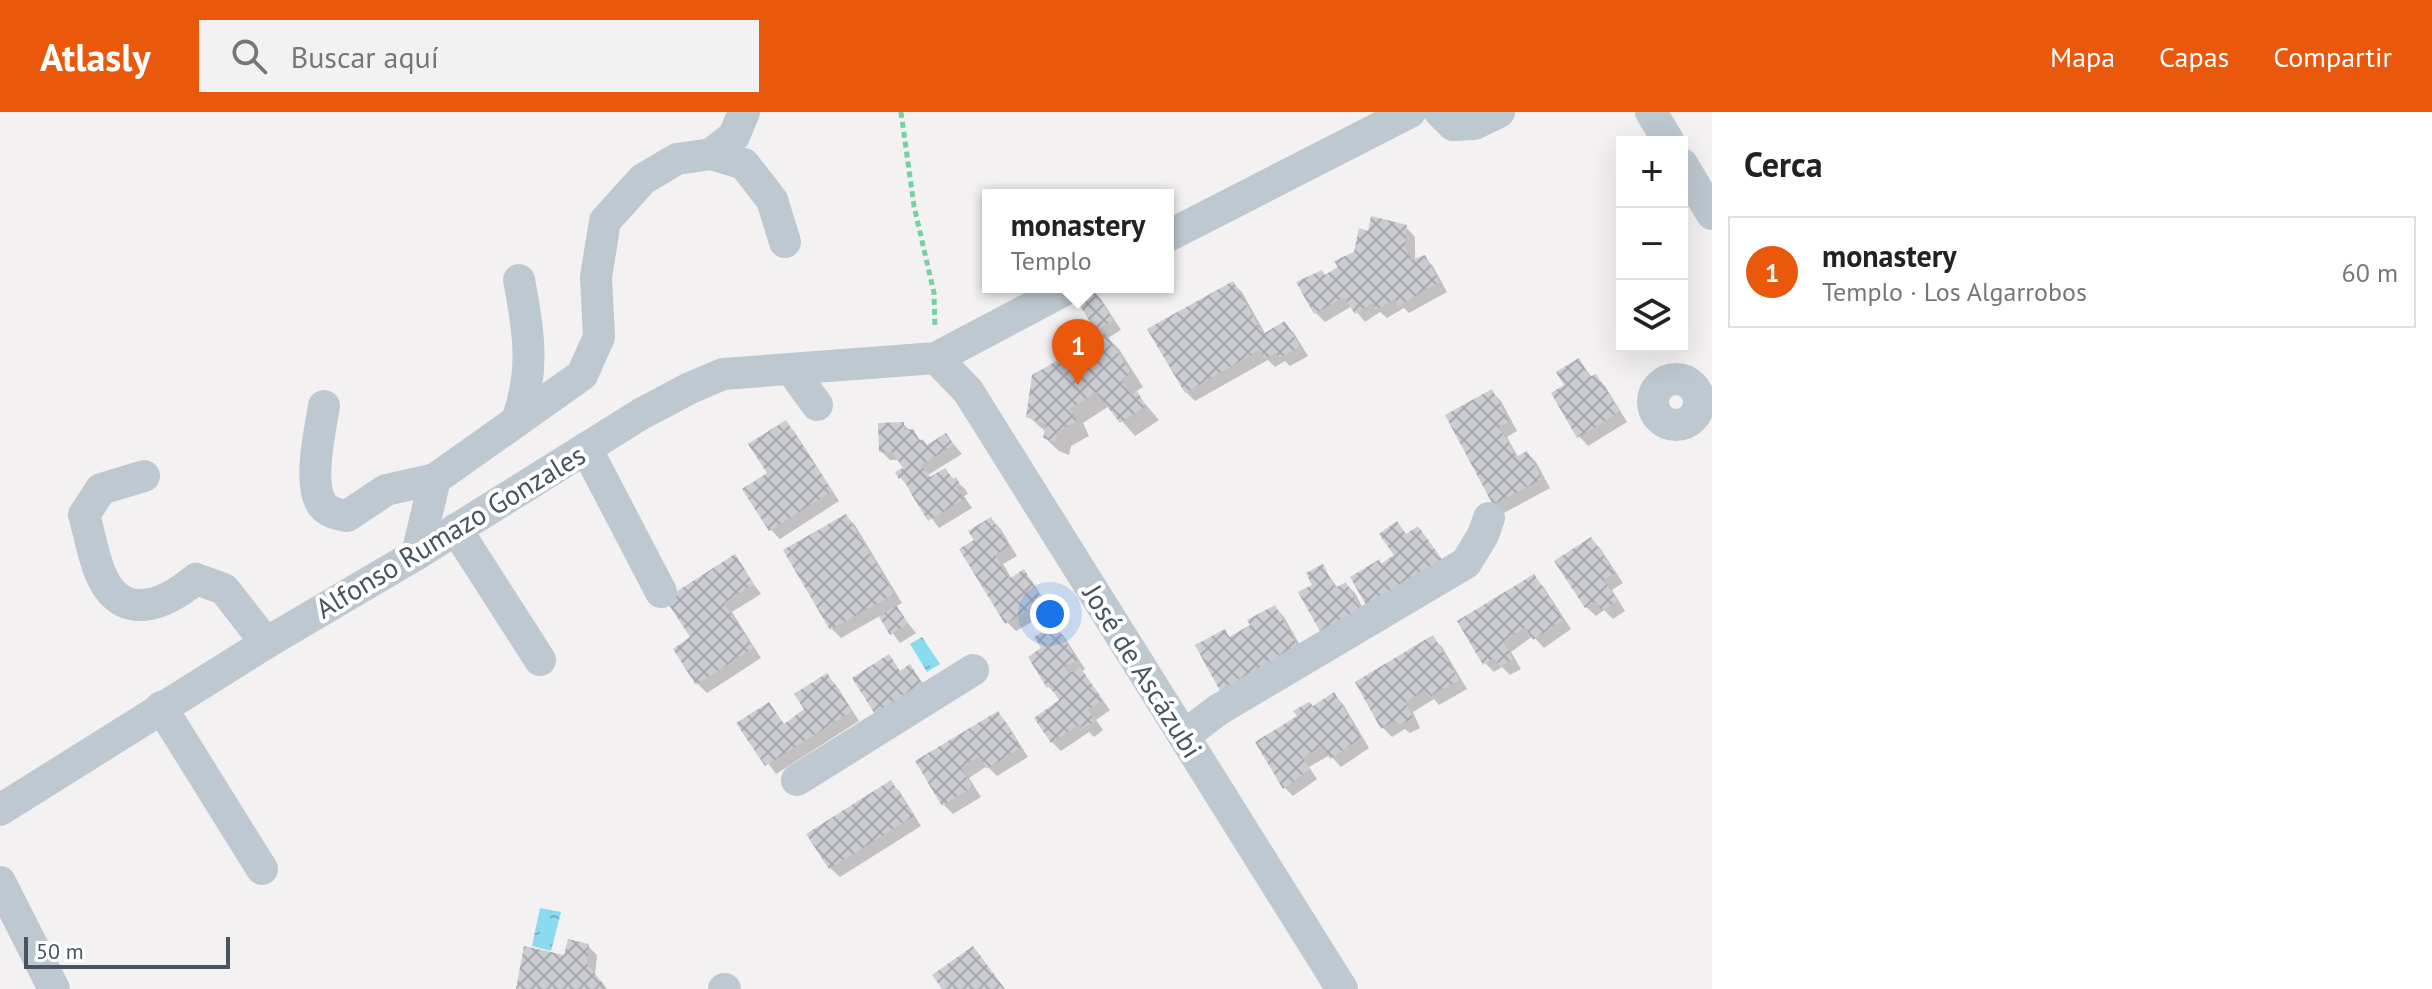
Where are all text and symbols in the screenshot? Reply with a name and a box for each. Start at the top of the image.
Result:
search box [199,20,759,92]
text: Atlasly [40,32,151,81]
icon: search [227,34,271,78]
text: Buscar aquí [291,37,439,76]
text: Mapa [2050,38,2115,75]
text: Capas [2159,38,2229,75]
text: Compartir [2273,38,2392,75]
map controls [1616,136,1688,352]
button: + [1616,136,1688,208]
text: Cerca [1744,142,1823,186]
popup [982,189,1174,293]
text: monastery [1011,205,1145,244]
button: − [1616,208,1688,280]
text: monastery [1822,236,1957,275]
text: Templo [1011,244,1092,277]
text: 1 [1765,256,1779,289]
text: 60 m [2342,256,2398,289]
text: Templo · Los Algarrobos [1822,275,2087,308]
button: layers [1616,280,1688,352]
pin: 1 [1052,319,1104,385]
street label: Alfonso Rumazo Gonzales [308,436,592,626]
street label: José de Ascázubi [1074,577,1211,765]
your location [1030,594,1070,634]
scale bar [24,933,230,969]
text: 50 m [36,937,84,965]

